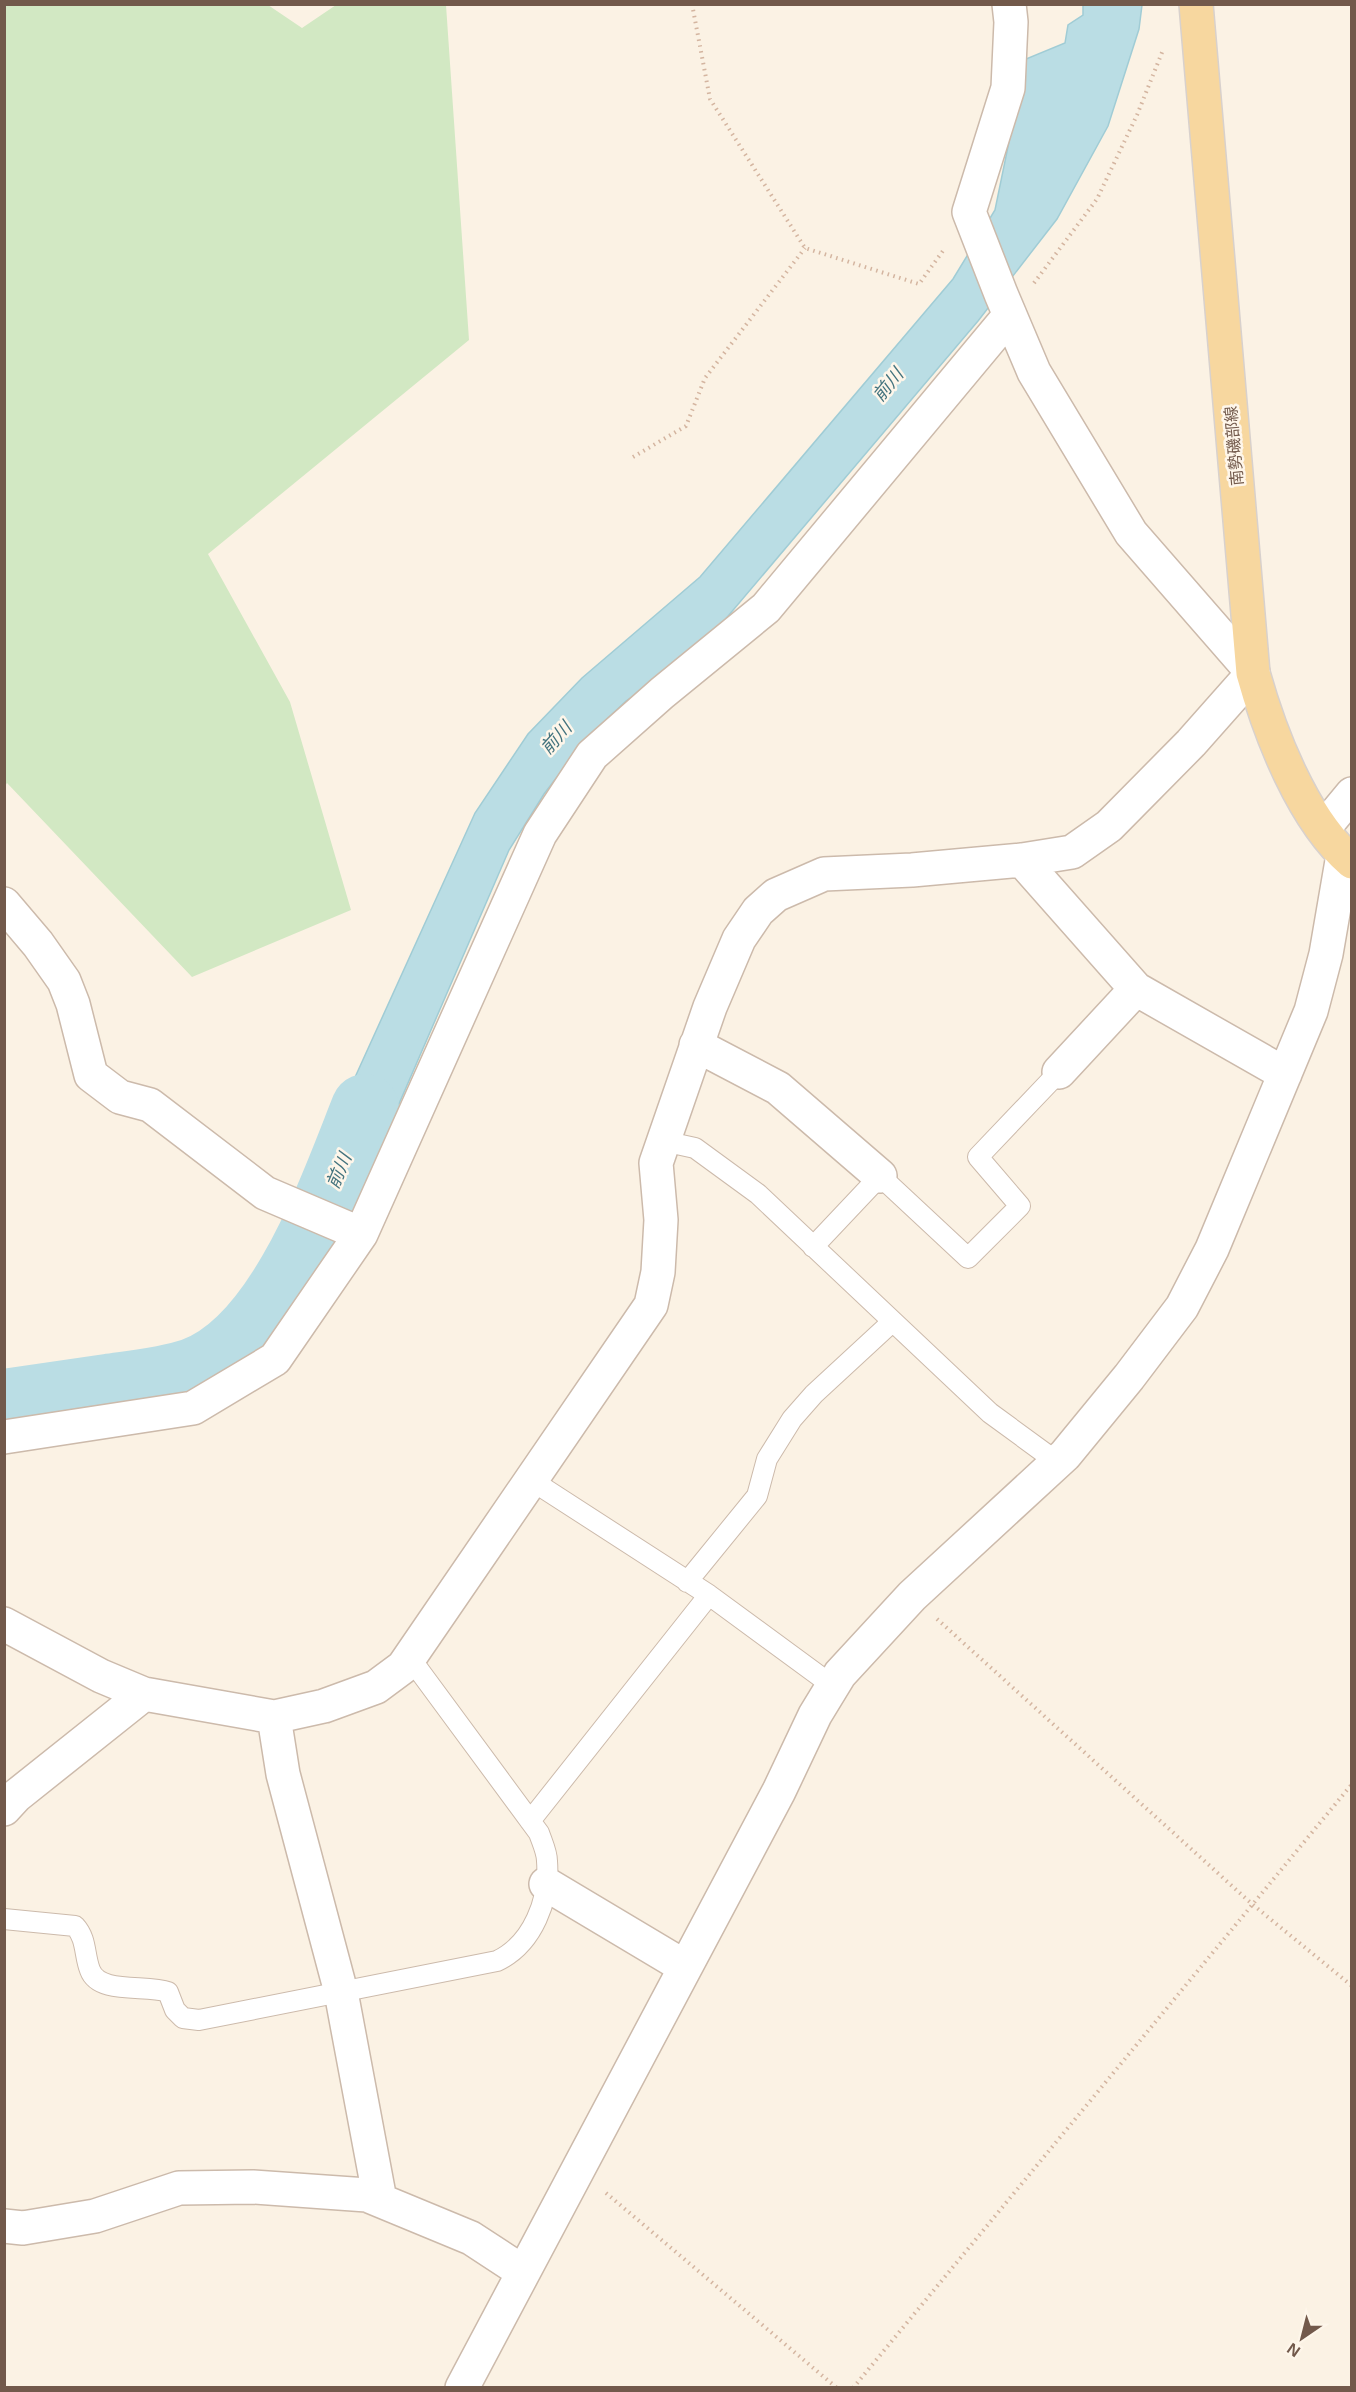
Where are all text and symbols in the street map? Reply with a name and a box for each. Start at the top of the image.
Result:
water label: 前川 [869,363,908,405]
street label: 南勢磯部線 [1222,405,1246,487]
water label: 前川 [537,716,577,758]
water label: 前川 [323,1149,356,1191]
north arrow [1272,2308,1332,2368]
text: N [1284,2340,1303,2360]

